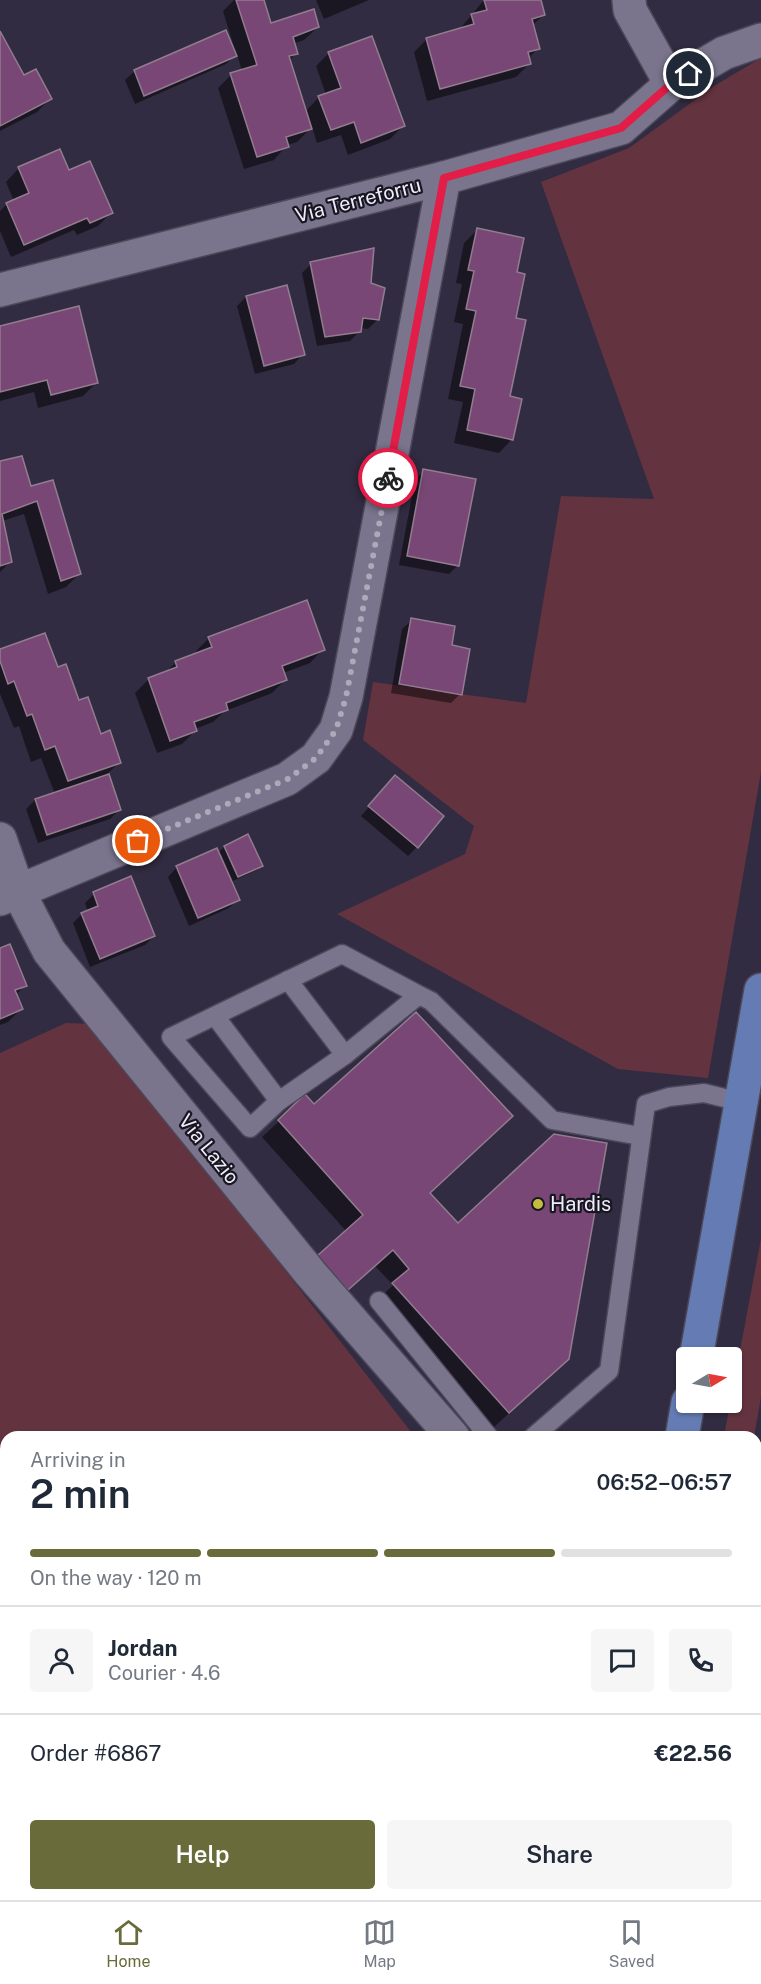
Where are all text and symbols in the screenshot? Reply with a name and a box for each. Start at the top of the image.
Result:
pin [663,48,714,99]
icon: home [672,57,705,90]
street label: Via Terreforru [293,173,423,227]
courier [358,448,418,508]
icon: bike [372,462,405,495]
pin [112,815,163,866]
icon: bag [121,824,154,857]
street label: Via Lazio [174,1109,244,1189]
place label: Hardis [550,1192,611,1216]
marker: Hardis [531,1197,545,1211]
north arrow [676,1347,742,1413]
map controls [676,1347,742,1413]
text: Arriving in [30,1448,125,1472]
text: 06:52–06:57 [596,1469,732,1495]
text: 2 min [30,1471,131,1517]
text: On the way · 120 m [30,1566,202,1590]
button: person [30,1629,93,1692]
button: chat [591,1629,654,1692]
button: phone [669,1629,732,1692]
text: Jordan [108,1635,177,1661]
text: Courier · 4.6 [108,1661,220,1685]
text: Order #6867 [30,1740,161,1766]
text: €22.56 [654,1740,732,1766]
button: Help [30,1820,375,1889]
button: Share [387,1820,732,1889]
tab: Home [106,1916,150,1971]
tab: Map [363,1916,396,1971]
tab: Saved [609,1916,655,1971]

